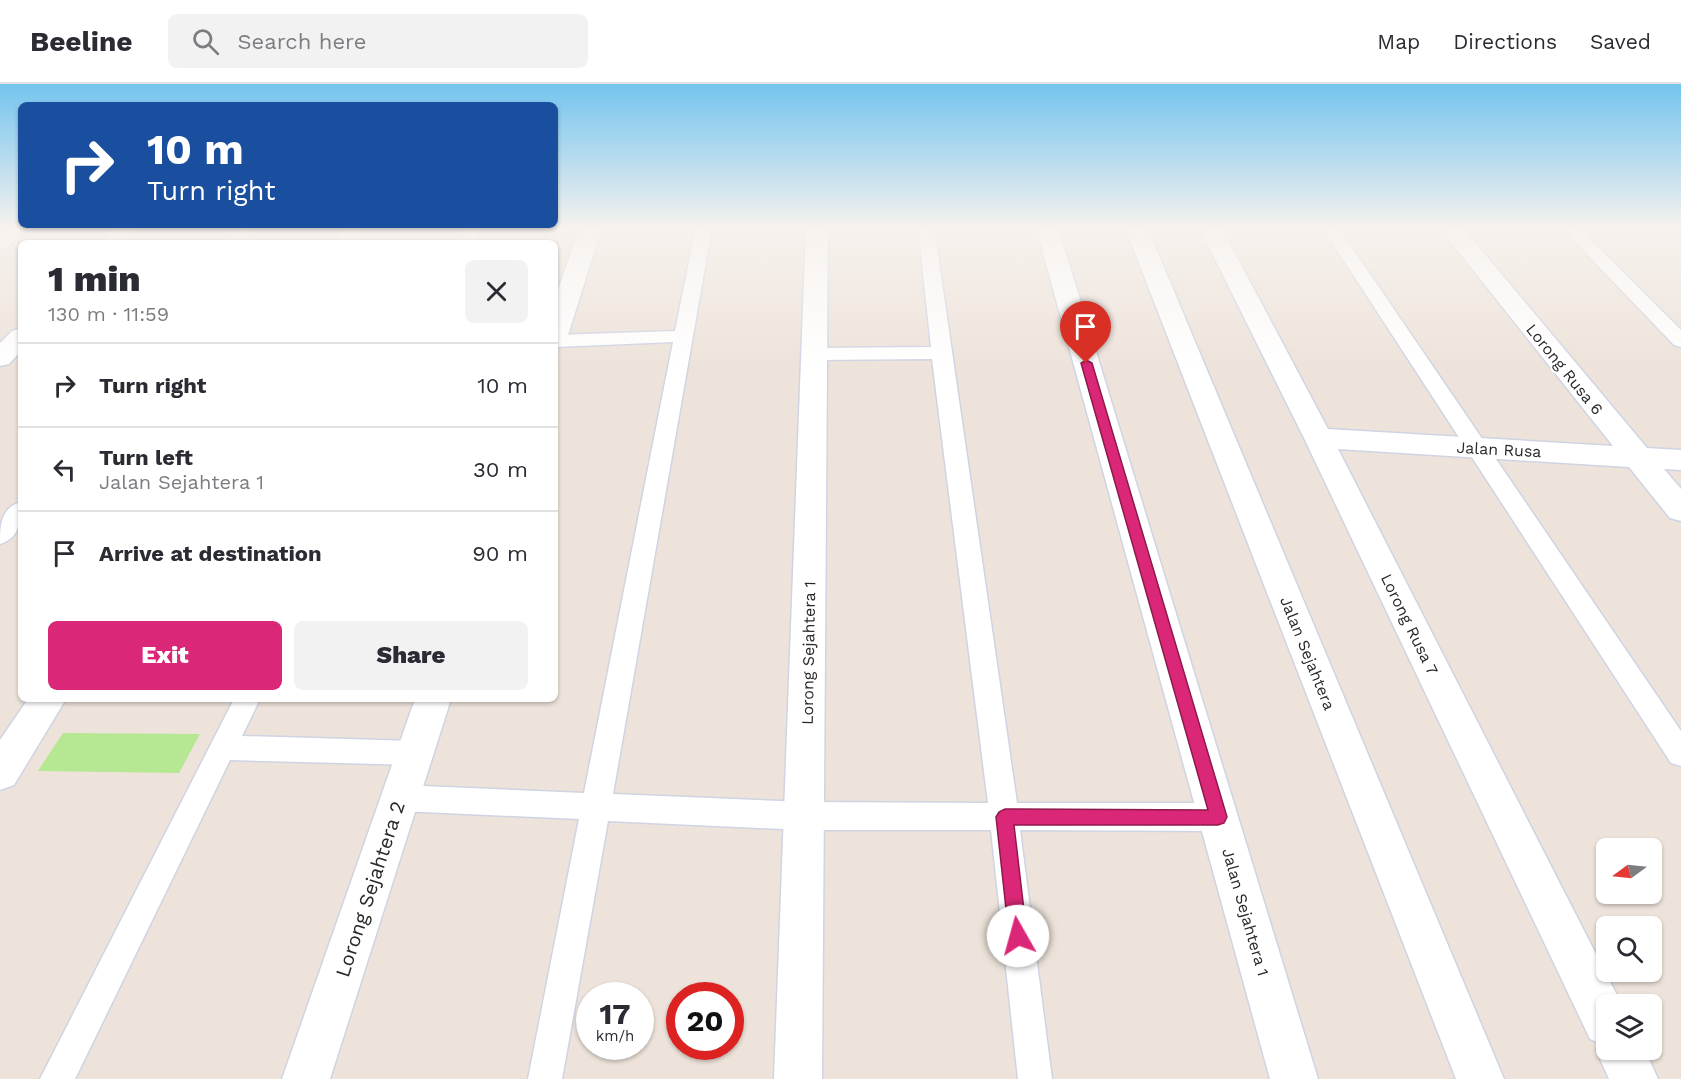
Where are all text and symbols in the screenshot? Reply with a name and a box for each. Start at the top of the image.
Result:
search box [168,14,588,68]
text: Beeline [30,25,132,58]
icon: search [189,25,222,58]
text: Search here [237,29,366,54]
text: Map [1377,29,1420,54]
text: Directions [1453,29,1557,54]
text: Saved [1590,29,1651,54]
text: 10 m [147,125,244,174]
icon: right [48,126,126,204]
text: Turn right [147,175,276,207]
text: 1 min [48,258,141,300]
button: close [465,260,528,323]
pin [1060,301,1111,363]
text: 130 m · 11:59 [48,302,169,326]
icon: arrive [1069,310,1102,343]
street label: Lorong Rusa 6 [1522,320,1607,419]
icon: right [48,369,81,402]
text: Turn right [99,373,206,398]
text: 10 m [477,373,528,398]
street label: Jalan Rusa [1456,438,1542,461]
text: Turn left [99,445,193,470]
icon: left [48,453,81,486]
text: 30 m [473,457,528,482]
text: Jalan Sejahtera 1 [99,470,264,494]
icon: arrive [48,537,81,570]
text: Arrive at destination [99,541,322,566]
text: 90 m [472,541,528,566]
street label: Lorong Rusa 7 [1377,571,1442,678]
street label: Lorong Sejahtera 1 [798,581,819,725]
street label: Jalan Sejahtera [1276,594,1339,713]
button: Exit [48,621,282,690]
button: Share [294,621,528,690]
street label: Lorong Sejahtera 2 [330,798,410,980]
north arrow [1596,838,1662,904]
map controls [1596,838,1662,1060]
street label: Jalan Sejahtera 1 [1218,846,1273,978]
position arrow [986,904,1050,968]
button: search [1596,916,1662,982]
speed limit sign: 20 [666,982,744,1060]
button: layers [1596,994,1662,1060]
text: 17 [599,996,631,1031]
text: km/h [596,1027,634,1045]

